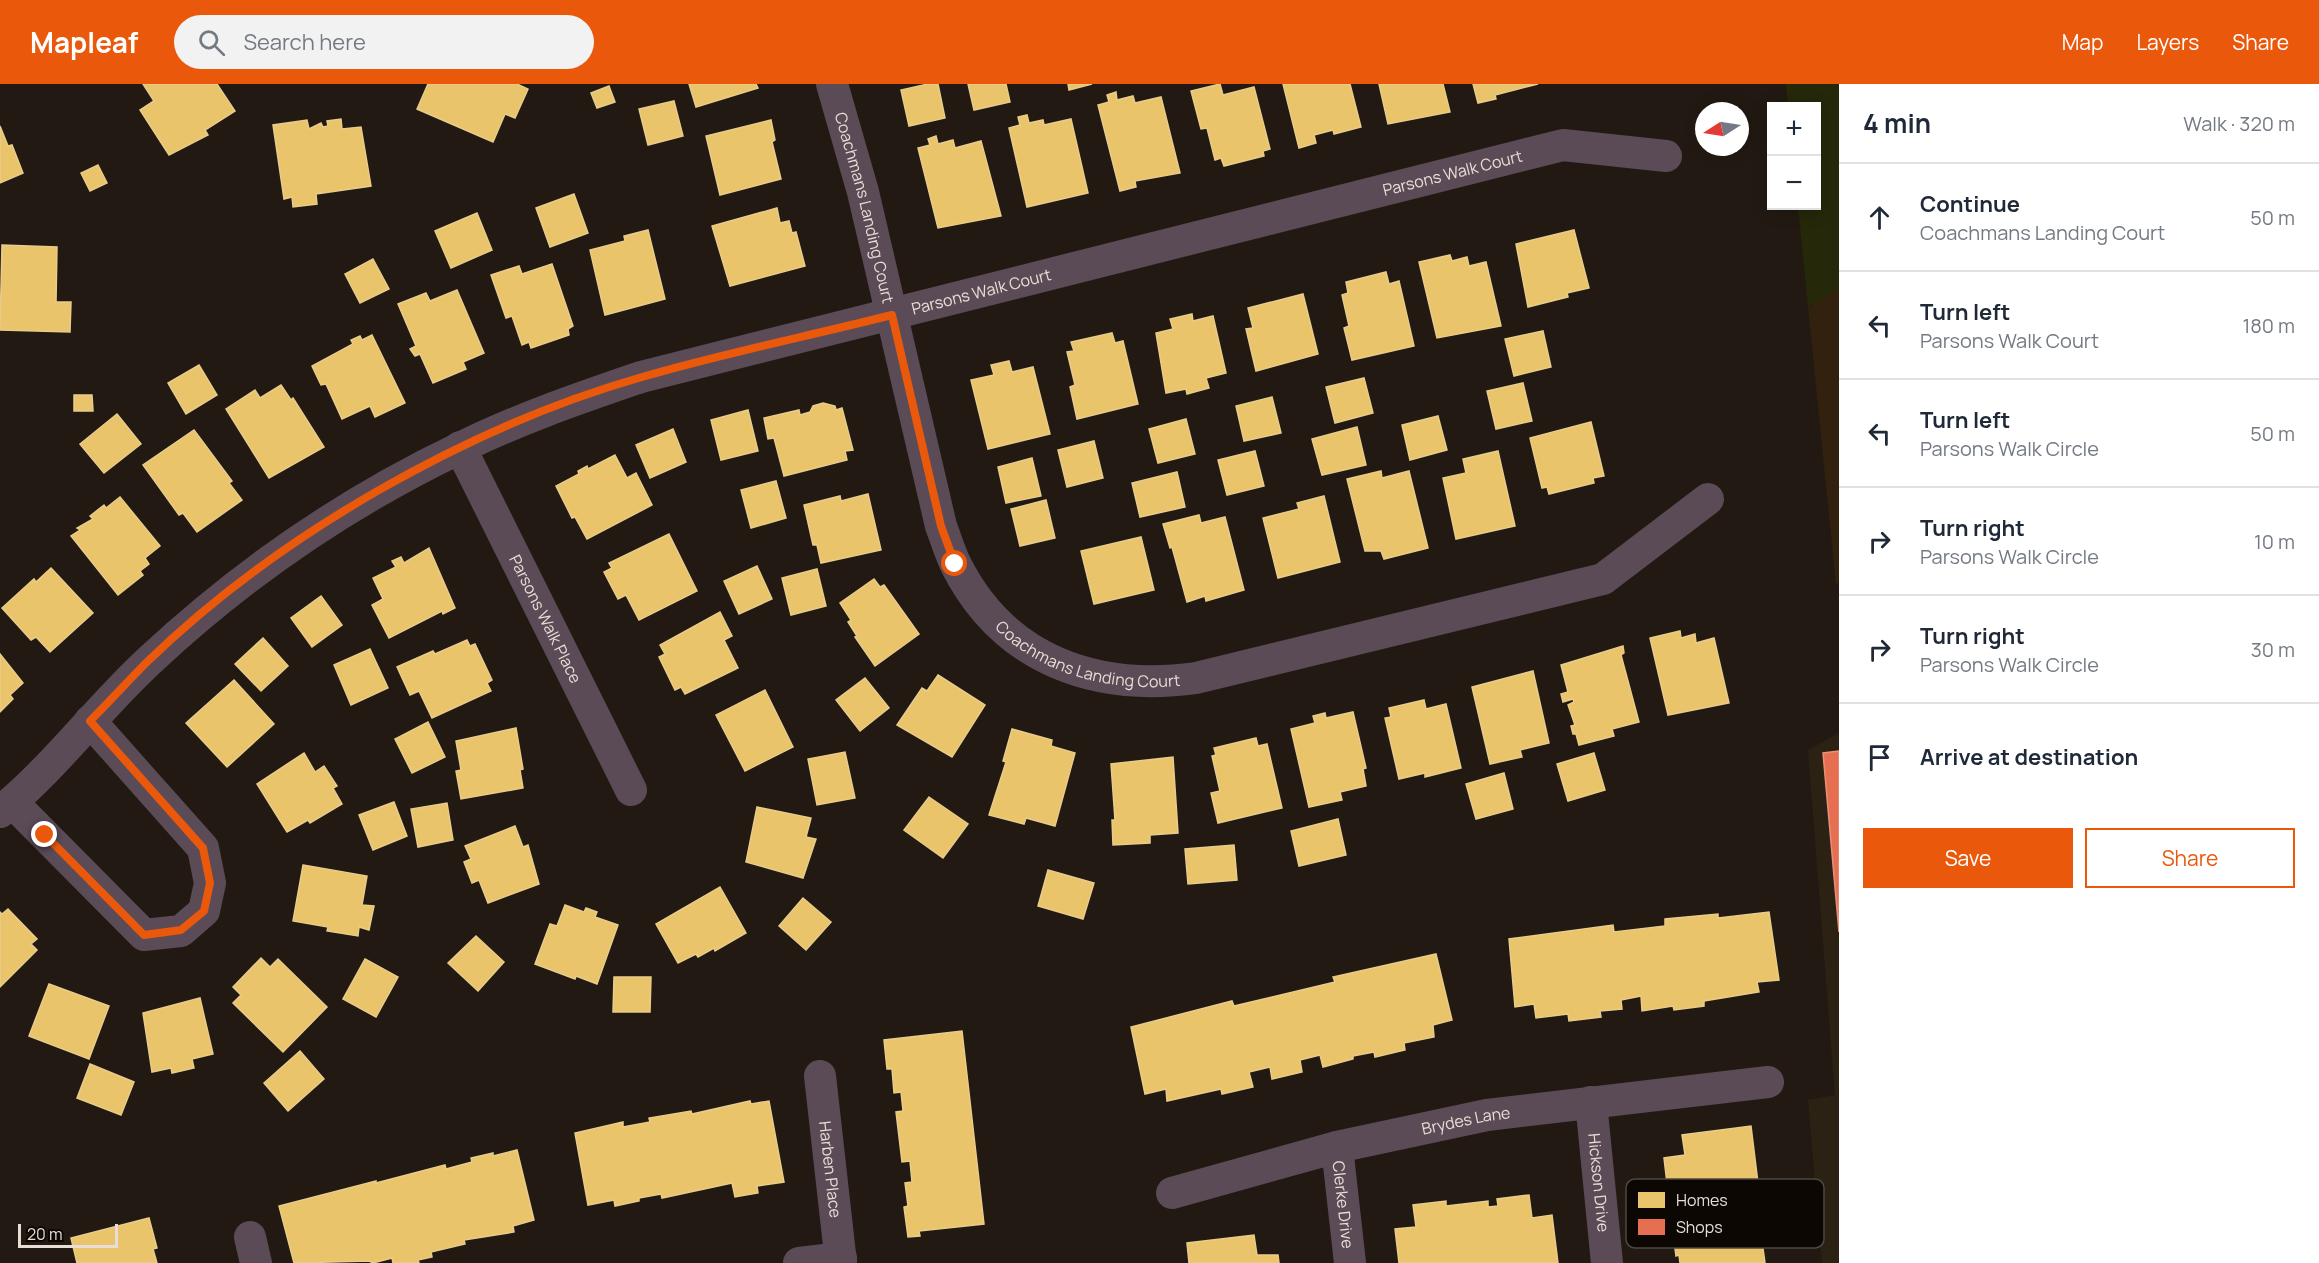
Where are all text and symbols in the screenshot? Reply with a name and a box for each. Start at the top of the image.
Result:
search box [174,15,594,69]
text: Mapleaf [30,23,138,61]
icon: search [195,26,228,59]
text: Search here [243,27,366,57]
text: Map [2062,28,2103,56]
text: Layers [2136,28,2199,56]
text: Share [2232,28,2289,56]
north arrow [1695,102,1749,156]
map controls [1767,102,1821,210]
button: + [1767,102,1821,156]
text: 4 min [1863,105,1931,141]
street label: Coachmans Landing Court [830,110,900,305]
text: Walk · 320 m [2183,110,2295,137]
street label: Parsons Walk Court [1380,145,1525,201]
button: − [1767,156,1821,210]
text: Continue [1920,189,2020,219]
icon: ahead [1863,201,1896,234]
text: 50 m [2250,204,2295,231]
text: Coachmans Landing Court [1920,219,2165,246]
street label: Parsons Walk Court [909,263,1053,320]
text: Turn left [1920,297,2010,327]
icon: left [1863,309,1896,342]
text: 180 m [2242,312,2295,339]
text: Parsons Walk Court [1920,327,2099,354]
text: Turn left [1920,405,2010,435]
icon: left [1863,417,1896,450]
text: 50 m [2250,420,2295,447]
text: Parsons Walk Circle [1920,435,2099,462]
text: Turn right [1920,513,2025,543]
icon: right [1863,525,1896,558]
text: 10 m [2254,528,2295,555]
text: Parsons Walk Circle [1920,543,2099,570]
route start [941,550,967,576]
street label: Parsons Walk Place [504,551,587,687]
street label: Coachmans Landing Court [991,616,1181,692]
text: Turn right [1920,621,2025,651]
icon: right [1863,633,1896,666]
text: 30 m [2251,636,2295,663]
text: Parsons Walk Circle [1920,651,2099,678]
icon: arrive [1863,741,1896,774]
text: Arrive at destination [1920,742,2138,772]
route end [31,821,57,847]
button: Save [1863,828,2073,888]
button: Share [2085,828,2295,888]
street label: Brydes Lane [1420,1101,1511,1140]
street label: Harben Place [814,1120,847,1219]
street label: Hickson Drive [1583,1132,1615,1233]
street label: Clerke Drive [1328,1160,1359,1250]
legend [1626,1179,1824,1248]
text: Homes [1676,1189,1728,1211]
text: Shops [1676,1216,1723,1238]
scale bar [18,1221,118,1248]
text: 20 m [27,1223,63,1245]

